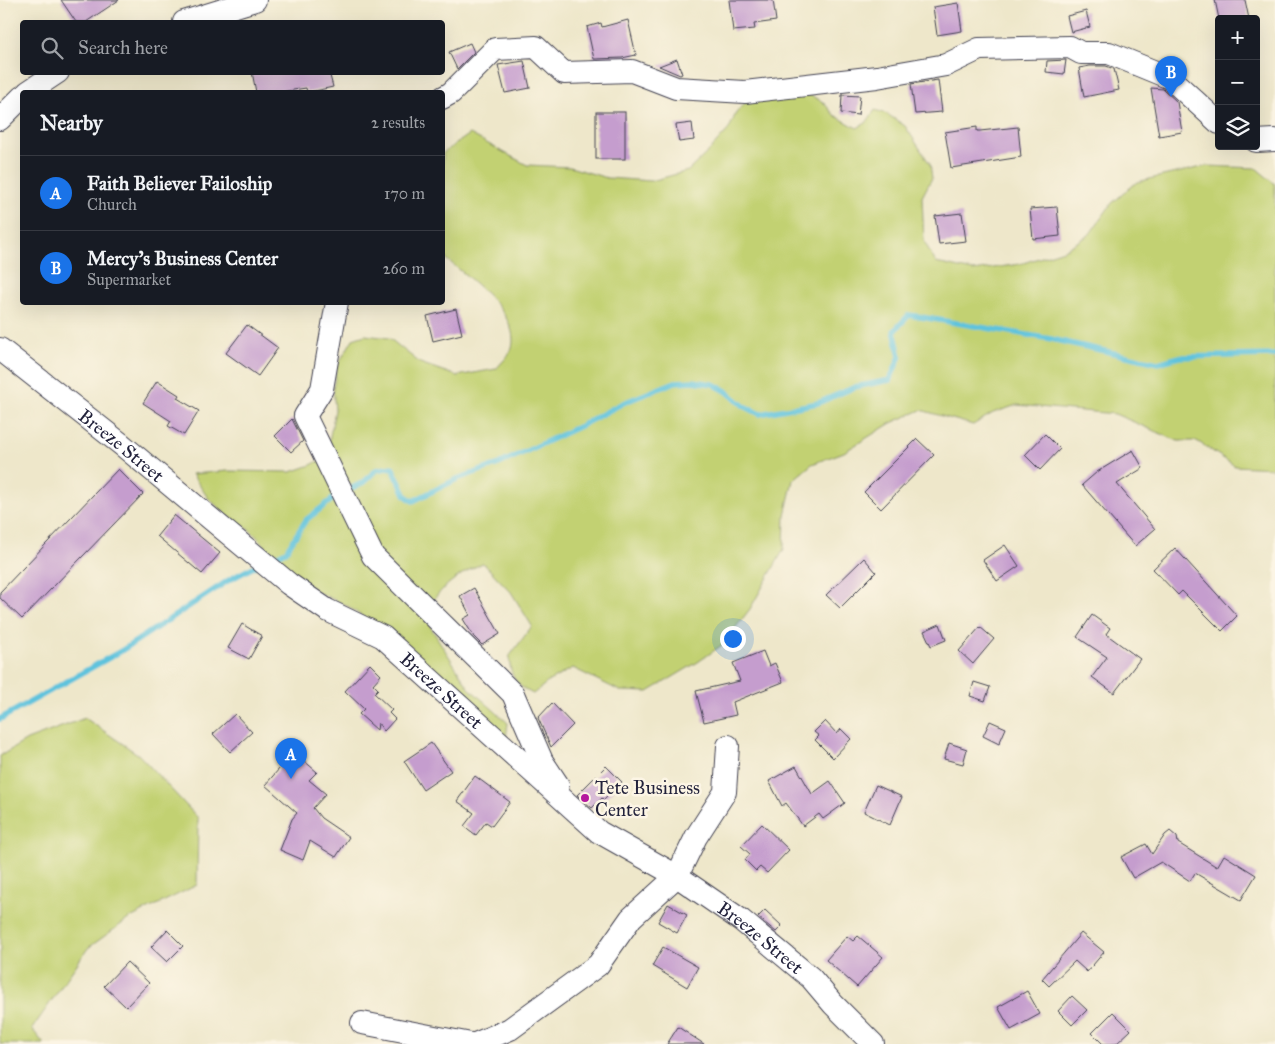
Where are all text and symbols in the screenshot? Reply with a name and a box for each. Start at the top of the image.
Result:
map controls [1215,15,1260,150]
button: + [1215,15,1260,60]
search box [20,20,445,75]
icon: search [38,34,66,62]
text: Search here [78,36,168,59]
pin: B [1155,56,1187,97]
button: − [1215,60,1260,105]
button: layers [1215,105,1260,150]
text: Nearby [40,110,103,136]
text: 2 results [371,113,425,132]
text: Faith Believer Failoship [87,172,272,195]
text: A [51,184,61,203]
text: 170 m [384,184,425,203]
text: Church [87,195,137,214]
text: Mercy's Business Center [87,247,278,270]
text: B [51,259,61,278]
text: 260 m [383,259,425,278]
text: Supermarket [87,270,171,289]
street label: Breeze Street [74,404,169,487]
your location [720,626,746,652]
street label: Breeze Street [396,647,488,733]
pin: A [275,738,307,779]
place label: Tete Business Center [595,776,700,821]
marker: Tete Business Center [579,792,591,804]
street label: Breeze Street [713,896,808,979]

